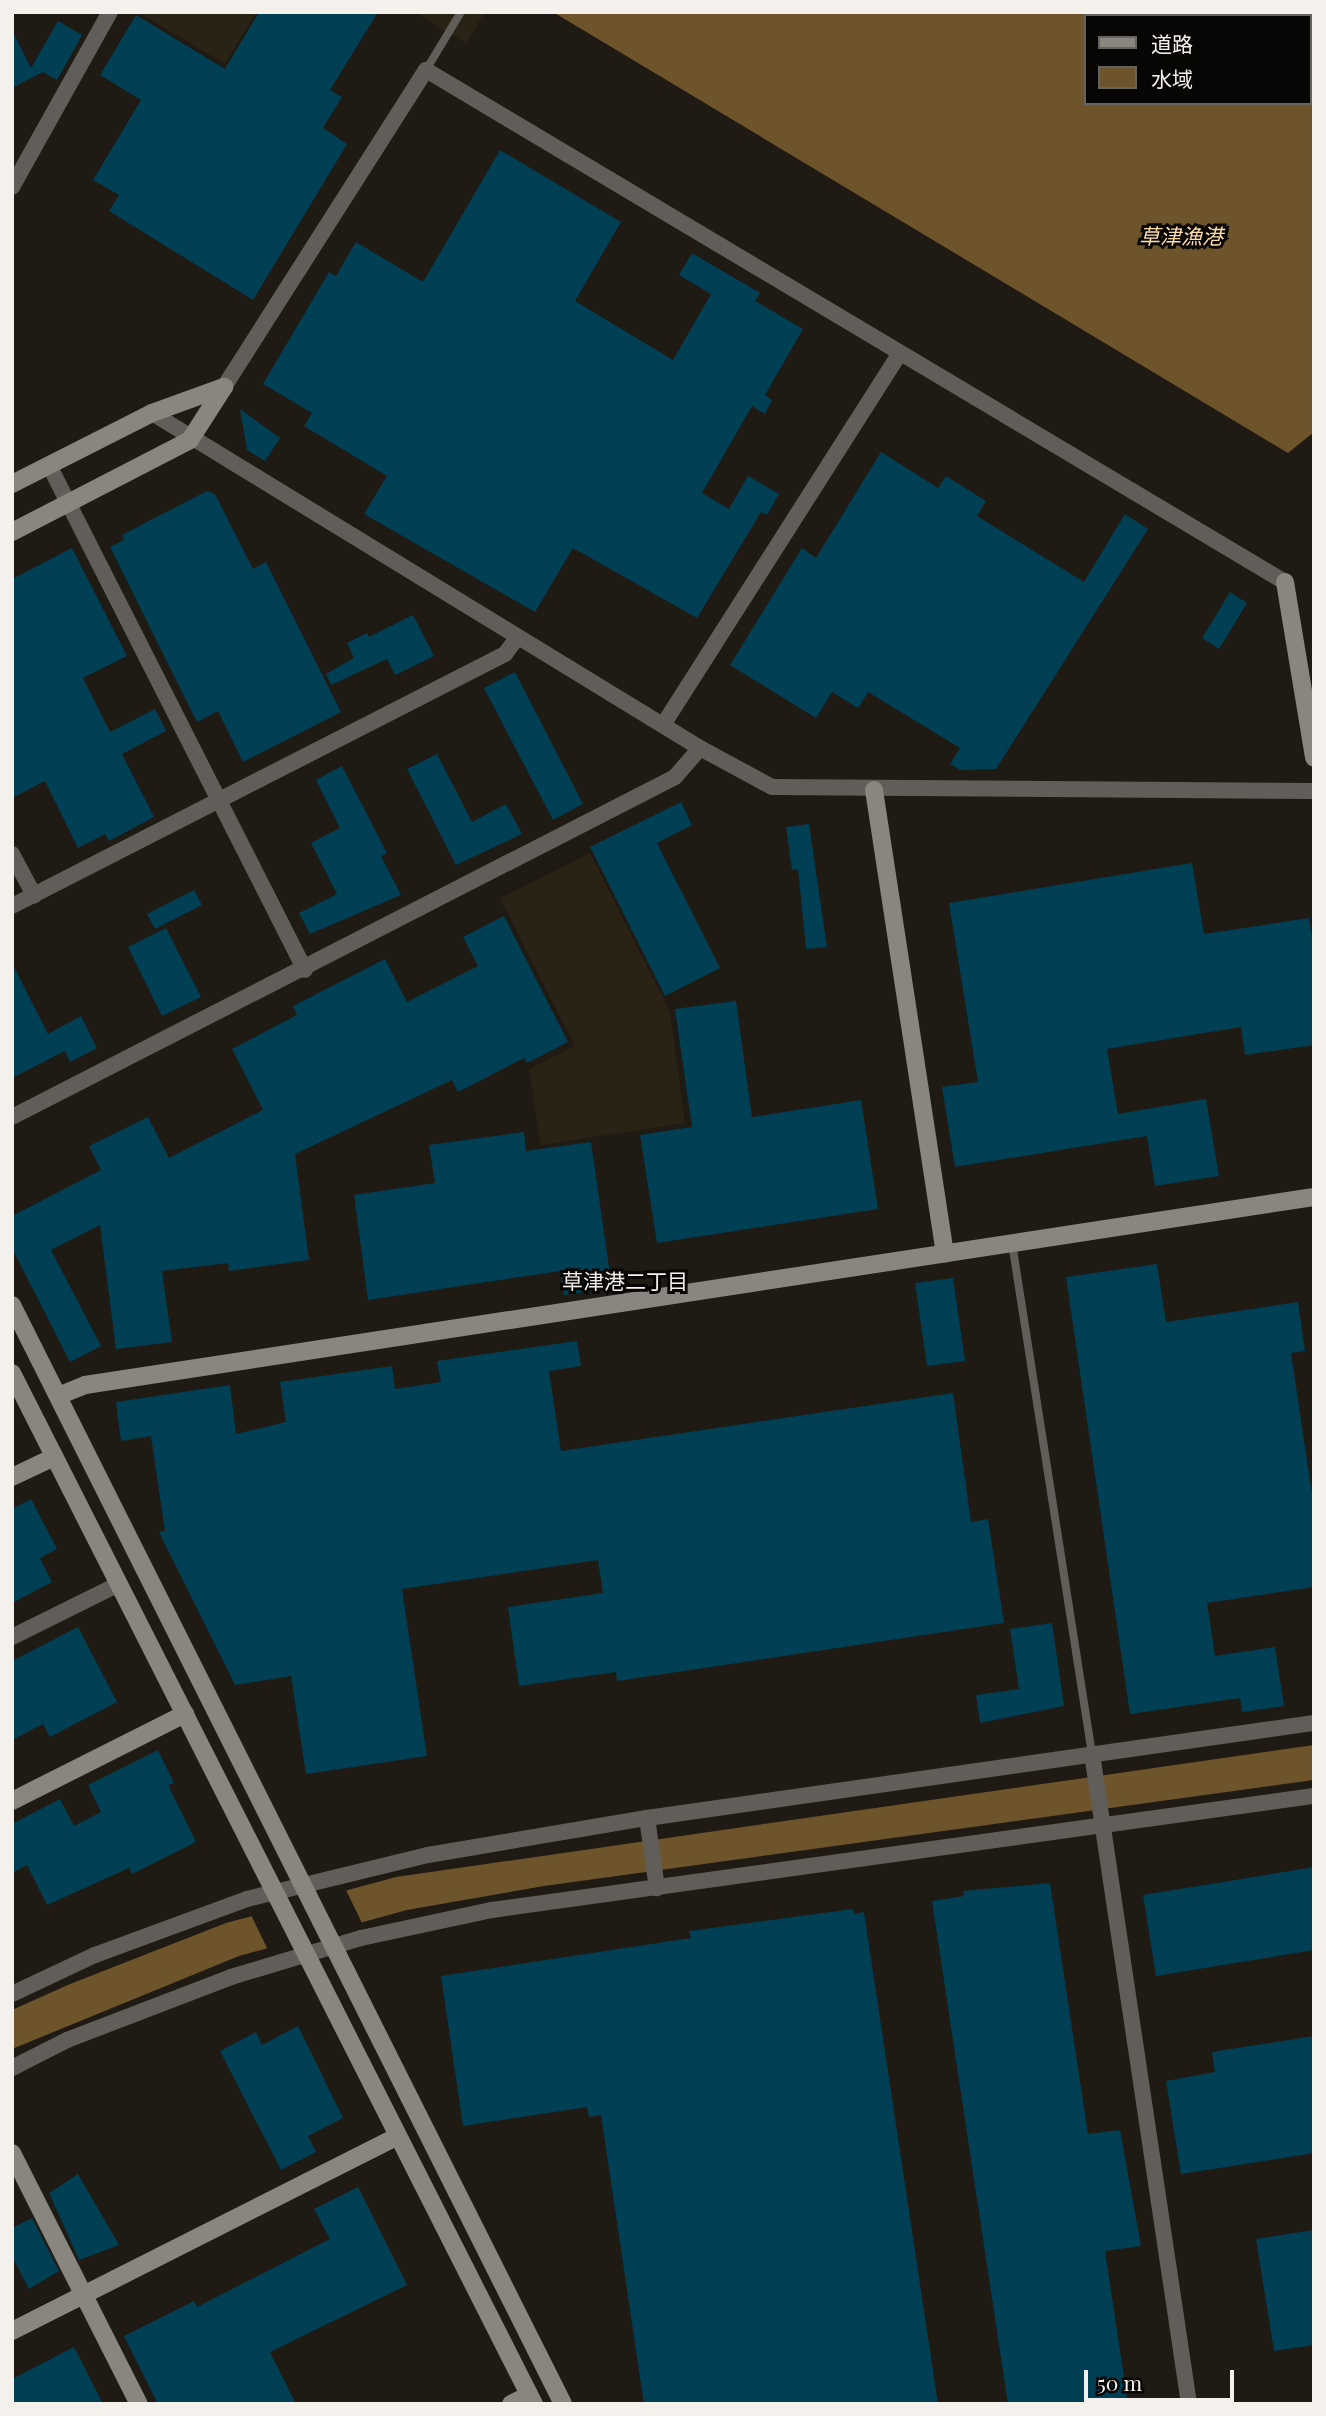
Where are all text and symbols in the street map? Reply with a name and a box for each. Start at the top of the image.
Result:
legend [1084,14,1312,105]
text: 道路 [1151,29,1193,57]
text: 水域 [1151,64,1193,92]
water label: 草津漁港 [1139,222,1223,248]
district label: 草津港二丁目 [562,1267,688,1293]
scale bar [1088,2356,1238,2400]
text: 50 m [1097,2368,1142,2396]

